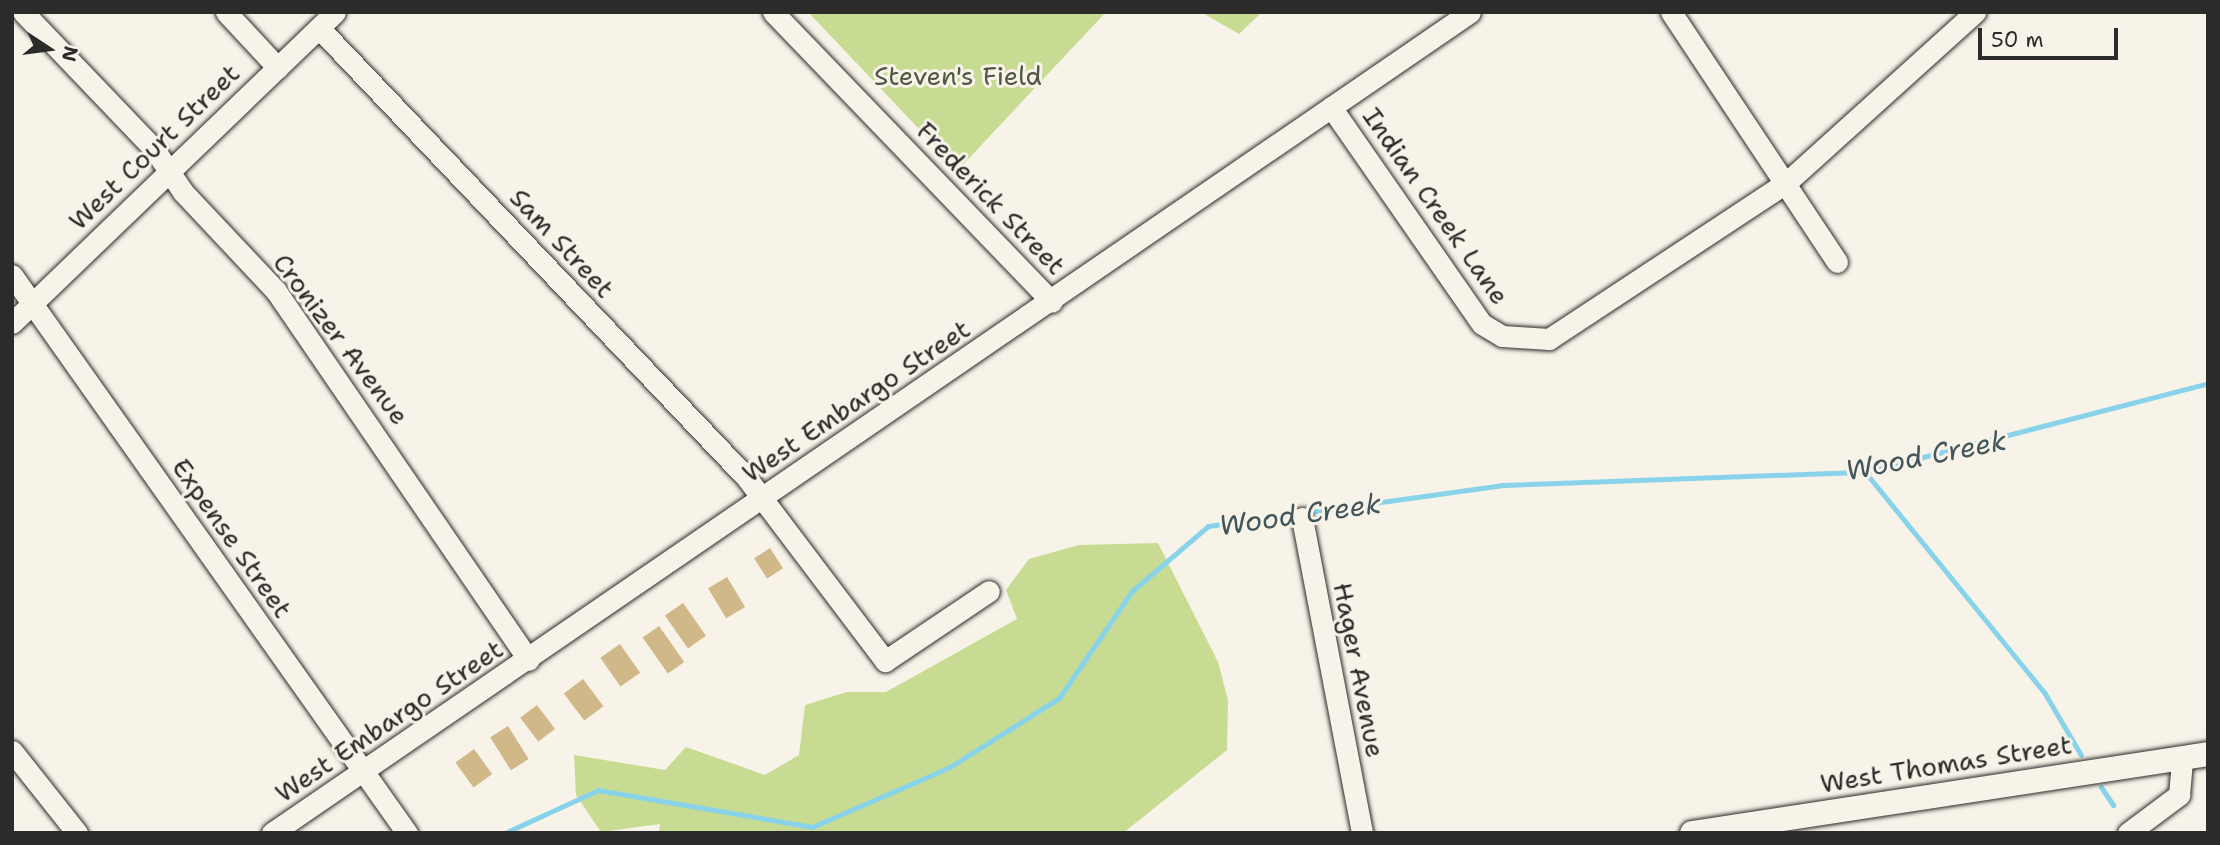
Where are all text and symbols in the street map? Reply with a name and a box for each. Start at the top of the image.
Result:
north arrow [14,14,84,84]
scale bar [1982,14,2122,58]
text: 50 m [1991,26,2044,54]
text: N [56,44,84,64]
street label: West Court Street [62,58,246,236]
park label: Steven's Field [874,60,1042,92]
street label: Indian Creek Lane [1356,102,1516,310]
street label: Frederick Street [910,115,1072,281]
street label: Sam Street [504,182,620,304]
street label: Cronizer Avenue [267,247,415,431]
street label: West Embargo Street [736,313,976,489]
water label: Wood Creek [1843,423,2009,487]
street label: Expense Street [166,452,298,624]
water label: Wood Creek [1217,486,1383,542]
street label: Hager Avenue [1327,580,1391,760]
street label: West Embargo Street [269,633,509,809]
street label: West Thomas Street [1818,729,2074,799]

